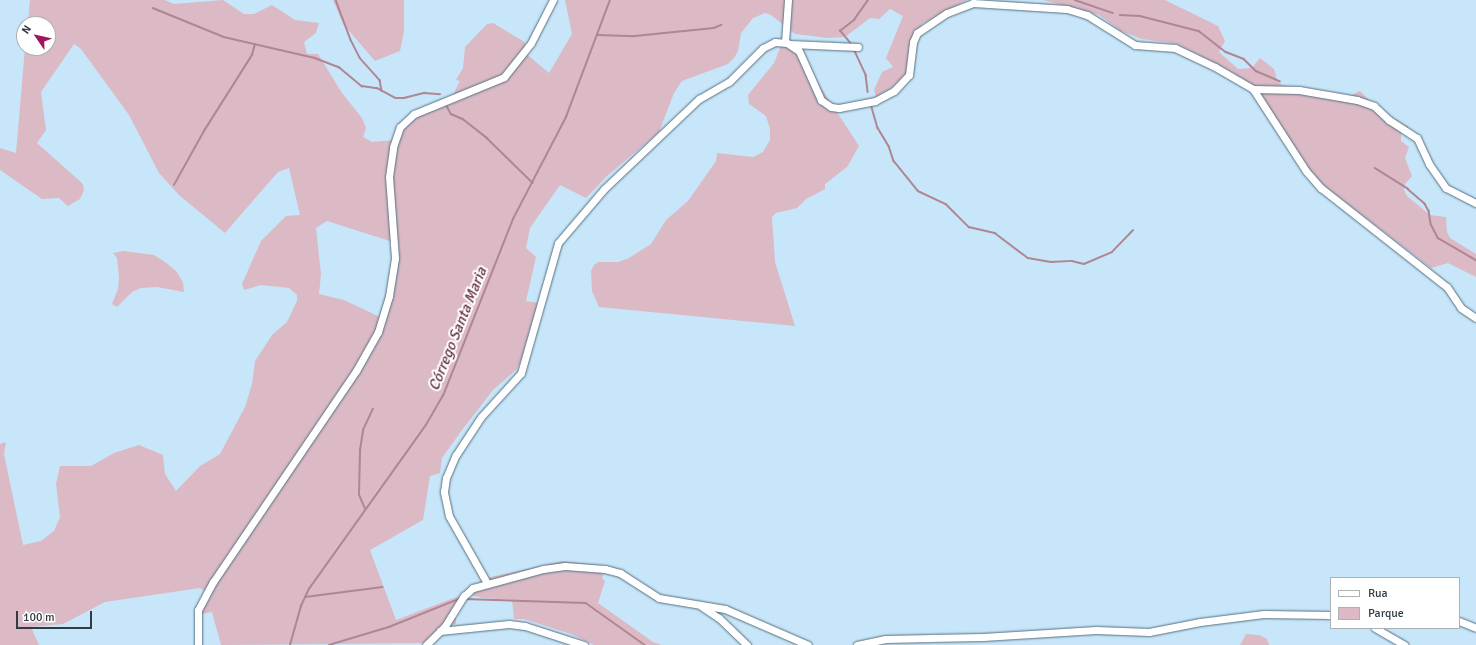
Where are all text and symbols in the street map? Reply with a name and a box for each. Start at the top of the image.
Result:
north arrow [16,16,56,56]
text: N [19,23,34,36]
water label: Córrego Santa Maria [425,265,491,393]
legend [1330,577,1460,629]
text: Rua [1368,586,1388,601]
scale bar [18,603,94,629]
text: Parque [1368,606,1404,621]
text: 100 m [23,610,55,625]

